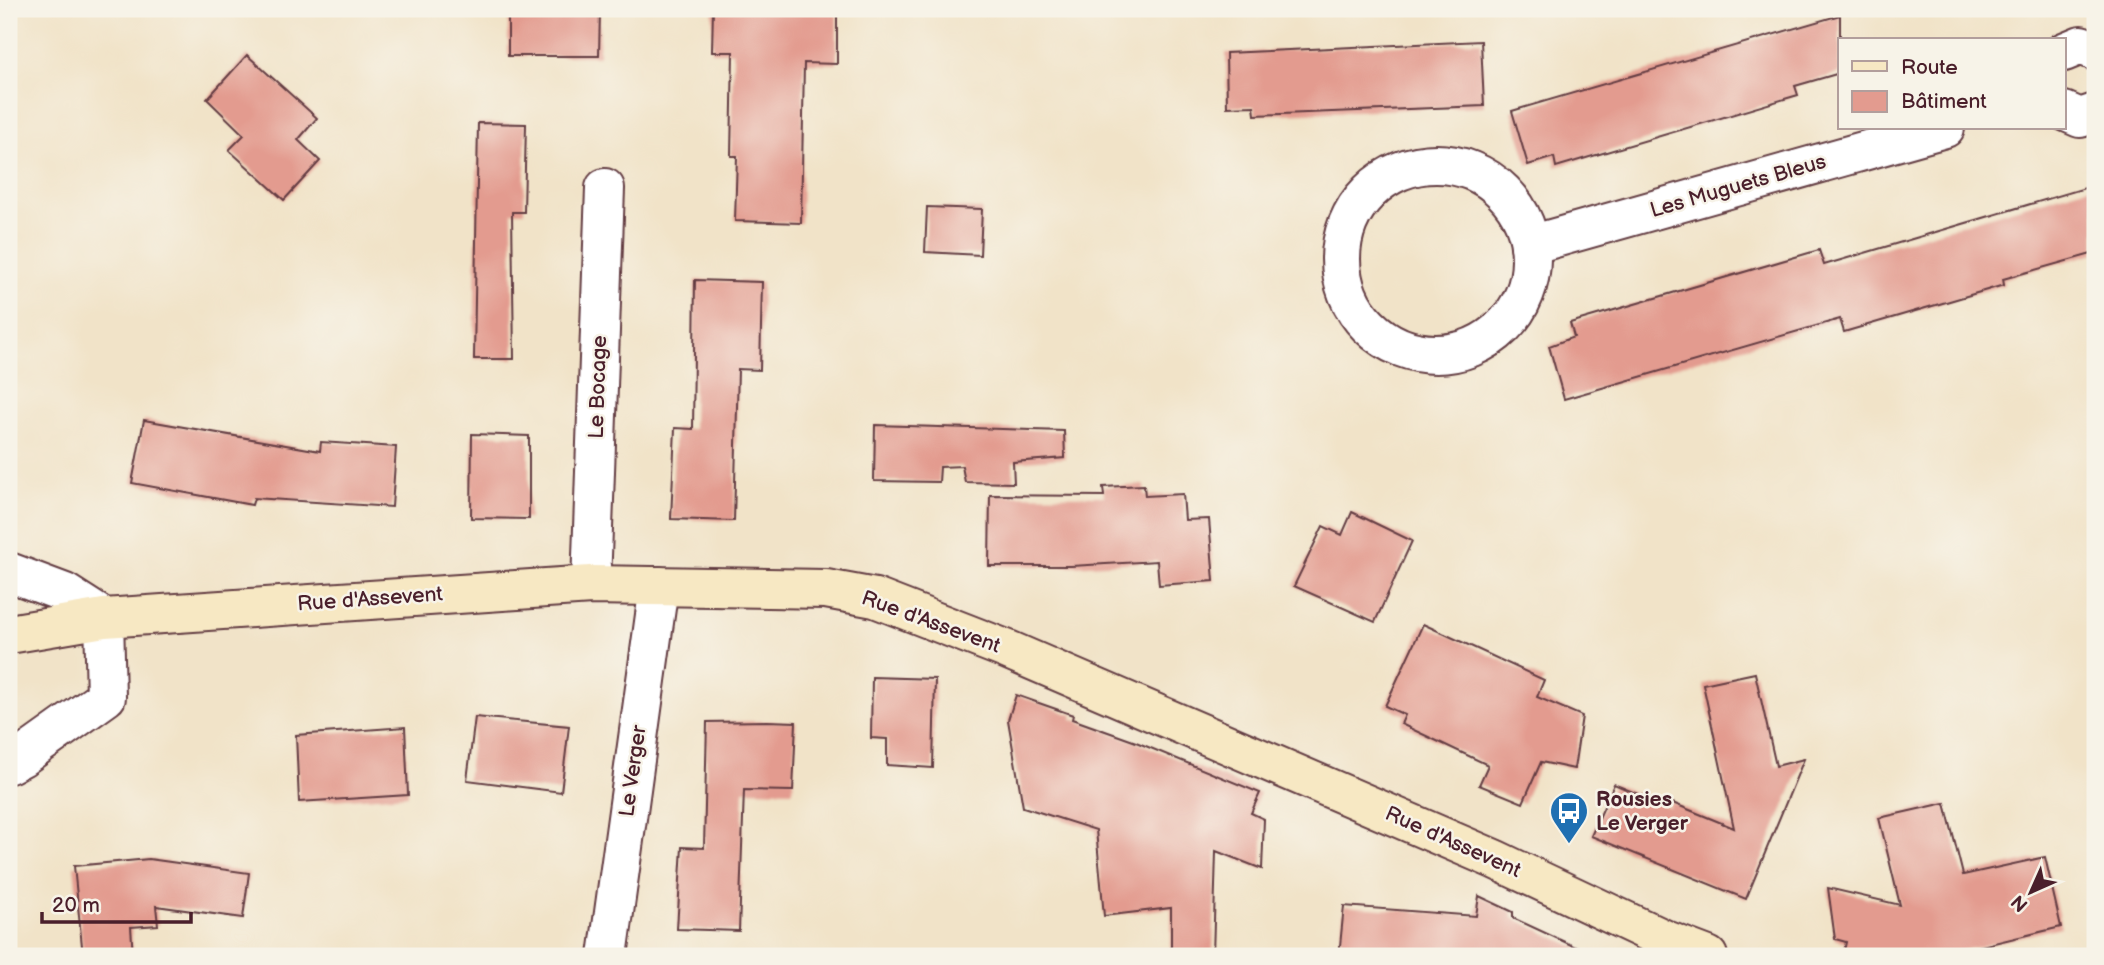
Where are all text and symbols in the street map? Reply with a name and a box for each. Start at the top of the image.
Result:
legend [1838,38,2066,130]
text: Route [1901,55,1958,80]
text: Bâtiment [1901,89,1987,114]
street label: Les Muguets Bleus [1647,149,1829,223]
street label: Le Bocage [584,335,612,439]
street label: Rue d'Assevent [296,581,444,617]
street label: Rue d'Assevent [858,585,1004,659]
street label: Le Verger [614,723,652,818]
place label: Rousies Le Verger [1596,787,1689,836]
bus stop icon: Rousies Le Verger [1548,790,1590,845]
street label: Rue d'Assevent [1381,801,1525,883]
north arrow [1996,856,2066,926]
scale bar [42,881,191,925]
text: N [2007,890,2033,916]
text: 20 m [52,893,100,918]

